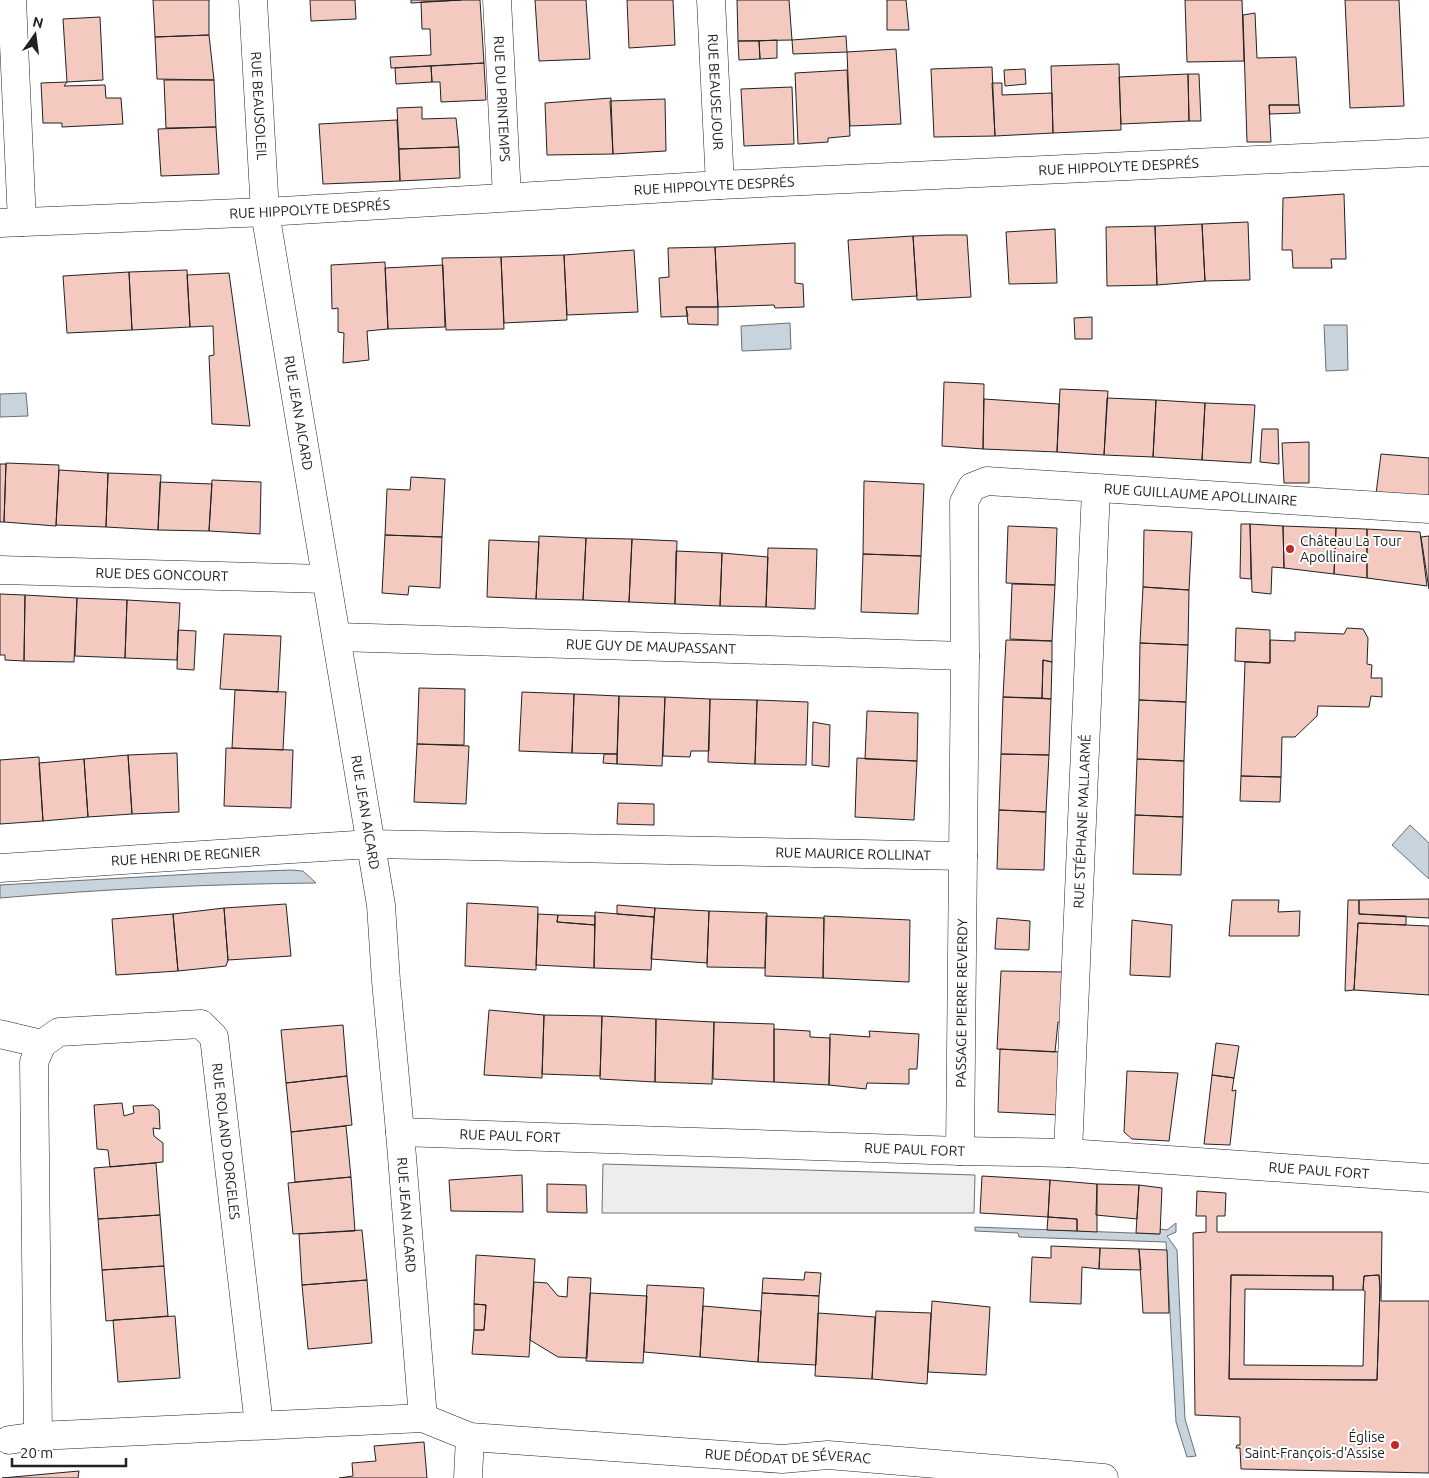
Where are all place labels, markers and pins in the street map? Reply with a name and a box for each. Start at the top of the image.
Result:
place label: Château La Tour Apollinaire [1300,533,1402,565]
marker: Château La Tour Apollinaire [1284,543,1296,555]
place label: Église Saint-François-d'Assise [1245,1428,1385,1461]
marker: Église Saint-François-d'Assise [1389,1439,1401,1451]

